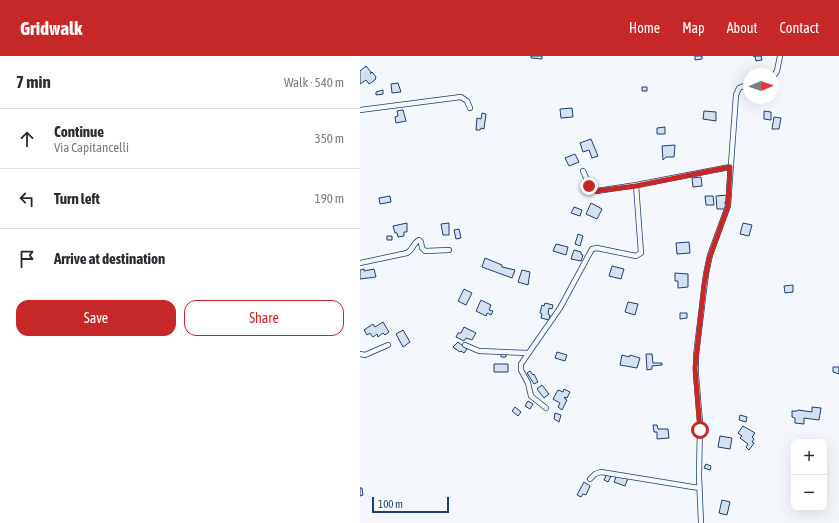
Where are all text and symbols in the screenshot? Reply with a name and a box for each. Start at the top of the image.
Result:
text: Gridwalk [20,17,82,39]
text: Home [629,20,660,36]
text: Map [682,20,705,36]
text: About [727,20,758,36]
text: Contact [780,20,819,36]
north arrow [743,68,779,104]
text: 7 min [16,72,51,92]
text: Walk · 540 m [284,75,344,90]
text: Continue [54,123,104,140]
icon: ahead [16,128,38,150]
text: 350 m [315,131,344,146]
text: Via Capitancelli [54,140,129,155]
route end [580,177,598,195]
icon: left [16,188,38,210]
text: Turn left [54,190,100,207]
text: 190 m [315,191,344,206]
icon: arrive [16,248,38,270]
text: Arrive at destination [54,250,165,267]
button: Save [16,300,176,336]
button: Share [184,300,344,336]
route start [691,421,709,439]
map controls [791,439,827,511]
button: + [791,439,827,475]
button: − [791,475,827,511]
scale bar [372,495,449,514]
text: 100 m [378,498,403,510]

